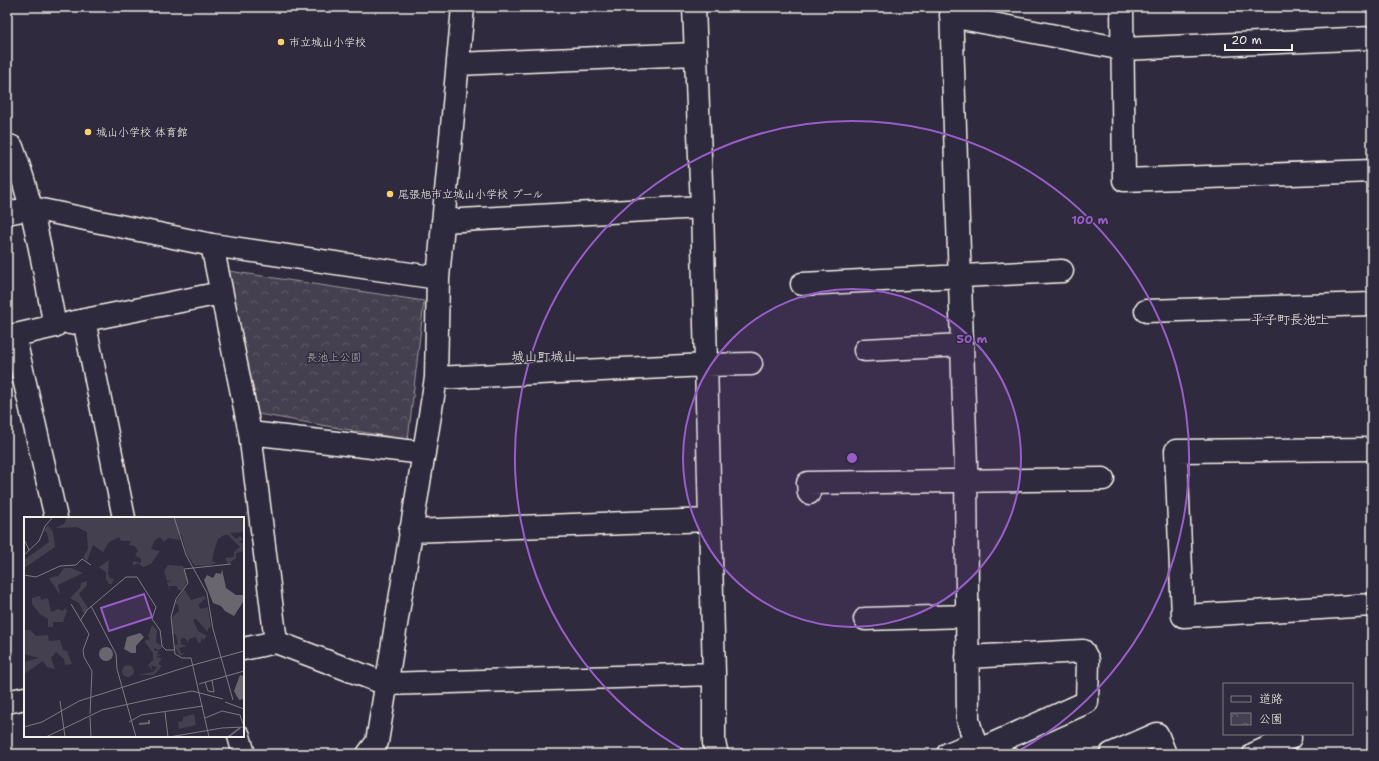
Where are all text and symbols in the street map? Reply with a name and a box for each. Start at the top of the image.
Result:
scale bar [1225,26,1292,52]
text: 20 m [1231,32,1262,48]
place label: 市立城山小学校 [289,35,366,50]
marker: 市立城山小学校 [276,37,286,47]
place label: 城山小学校 体育館 [96,125,188,140]
marker: 城山小学校 体育館 [83,127,93,137]
place label: 尾張旭市立城山小学校 プール [398,187,543,202]
marker: 尾張旭市立城山小学校 プール [385,189,395,199]
text: 100 m [1072,212,1109,228]
district label: 平子町長池上 [1251,311,1329,328]
text: 50 m [957,331,988,347]
district label: 城山町城山 [511,348,577,365]
park label: 長池上公園 [307,350,362,365]
centre of rings [845,451,859,465]
inset map [24,517,244,737]
legend [1223,683,1353,735]
text: 道路 [1259,691,1283,707]
text: 公園 [1259,711,1283,727]

